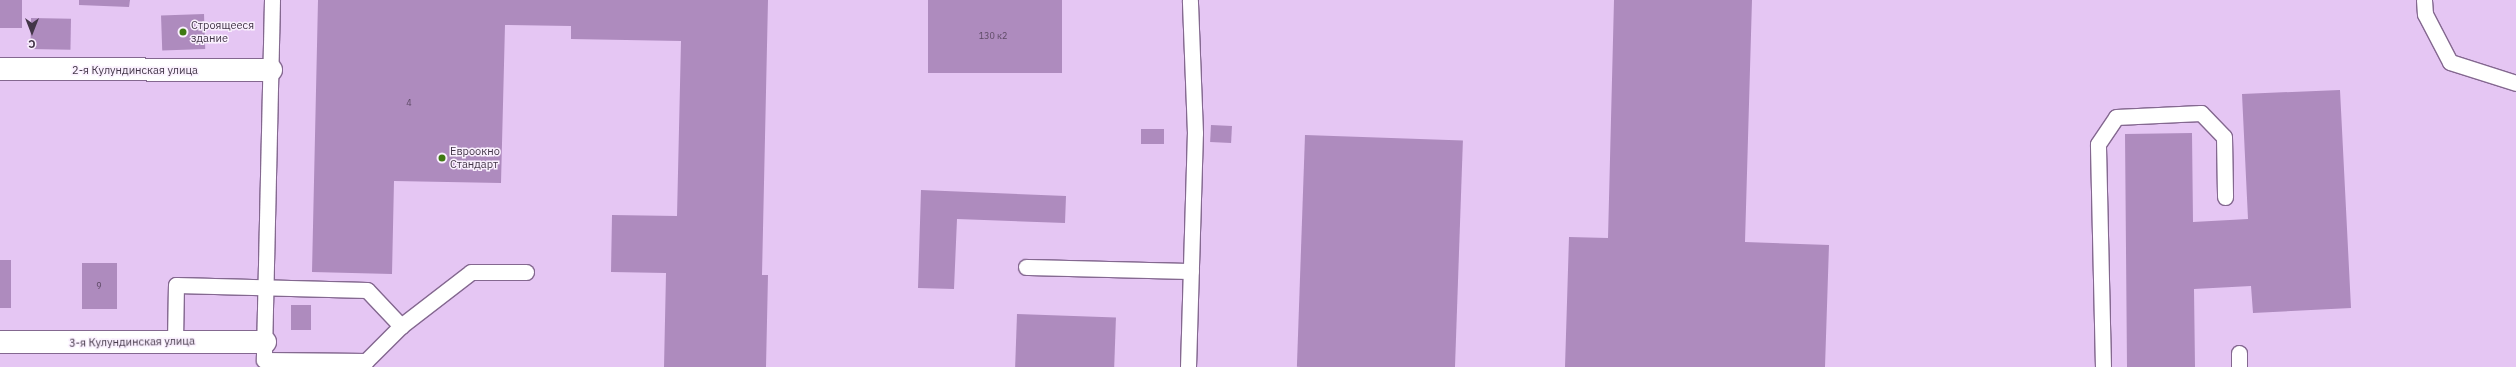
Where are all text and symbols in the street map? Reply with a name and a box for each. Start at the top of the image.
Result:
north arrow [12,12,52,52]
place label: Строящееся здание [191,19,254,45]
marker: Строящееся здание [178,27,188,37]
house number: 130 к2 [979,31,1007,41]
text: С [28,37,36,51]
street label: 2-я Кулундинская улица [72,63,198,77]
house number: 4 [406,98,412,108]
place label: Евроокно Стандарт [450,145,500,171]
marker: Евроокно Стандарт [437,153,447,163]
house number: 9 [96,281,102,291]
street label: 3-я Кулундинская улица [69,334,195,350]

